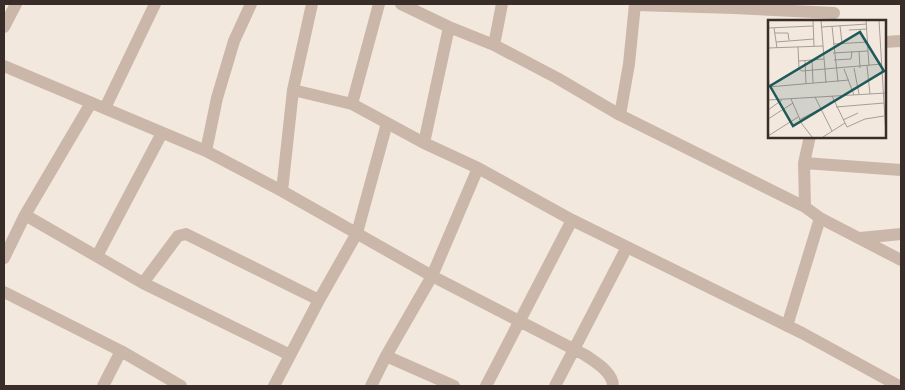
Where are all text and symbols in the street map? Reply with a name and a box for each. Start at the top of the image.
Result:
inset map [768,20,885,138]

